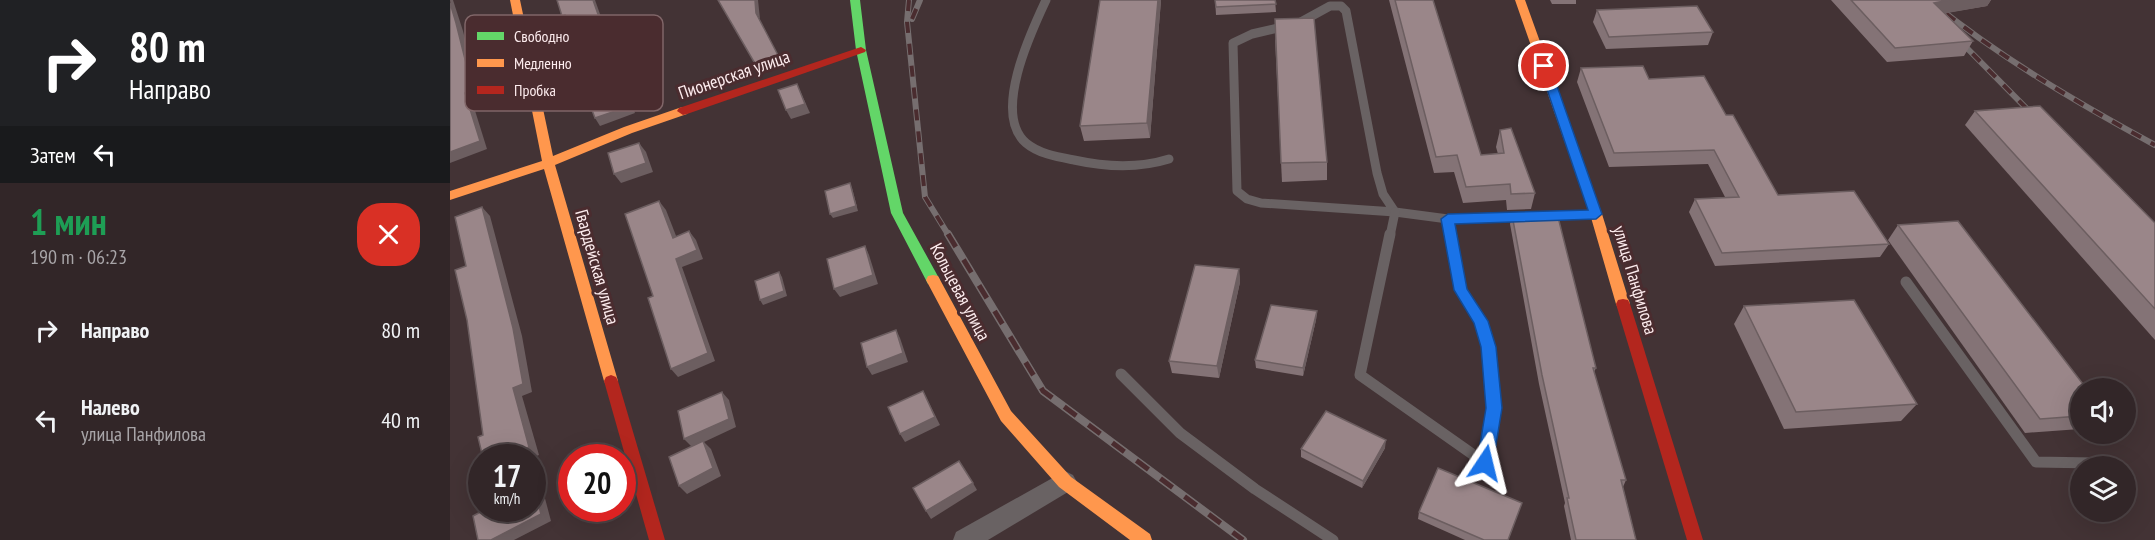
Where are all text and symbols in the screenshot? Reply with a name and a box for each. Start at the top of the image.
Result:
legend [465,15,663,111]
text: 80 m [129,19,206,74]
icon: right [30,24,108,102]
text: Свободно [514,26,569,46]
pin [1518,40,1569,91]
street label: Пионерская улица [675,45,793,104]
icon: arrive [1527,49,1560,82]
text: Медленно [514,53,572,73]
text: Направо [129,72,211,106]
text: Пробка [514,80,556,100]
icon: left [88,138,121,171]
text: Затем [30,141,76,169]
text: 1 мин [30,198,107,245]
button: close [357,203,420,266]
street label: Гвардейская улица [570,207,625,327]
street label: улица Панфилова [1608,223,1663,337]
street label: Кольцевая улица [925,239,996,345]
text: 190 m · 06:23 [30,244,127,270]
icon: right [30,314,63,347]
text: Направо [81,316,149,344]
text: 80 m [381,316,420,344]
map controls [2070,378,2136,522]
button: sound [2070,378,2136,444]
text: Налево [81,393,140,421]
icon: left [30,404,63,437]
text: 40 m [381,406,420,434]
text: улица Панфилова [81,421,206,447]
position arrow [1453,431,1517,495]
speed limit sign: 20 [558,444,636,522]
text: 17 [493,456,521,495]
button: layers [2070,456,2136,522]
text: km/h [494,489,520,508]

